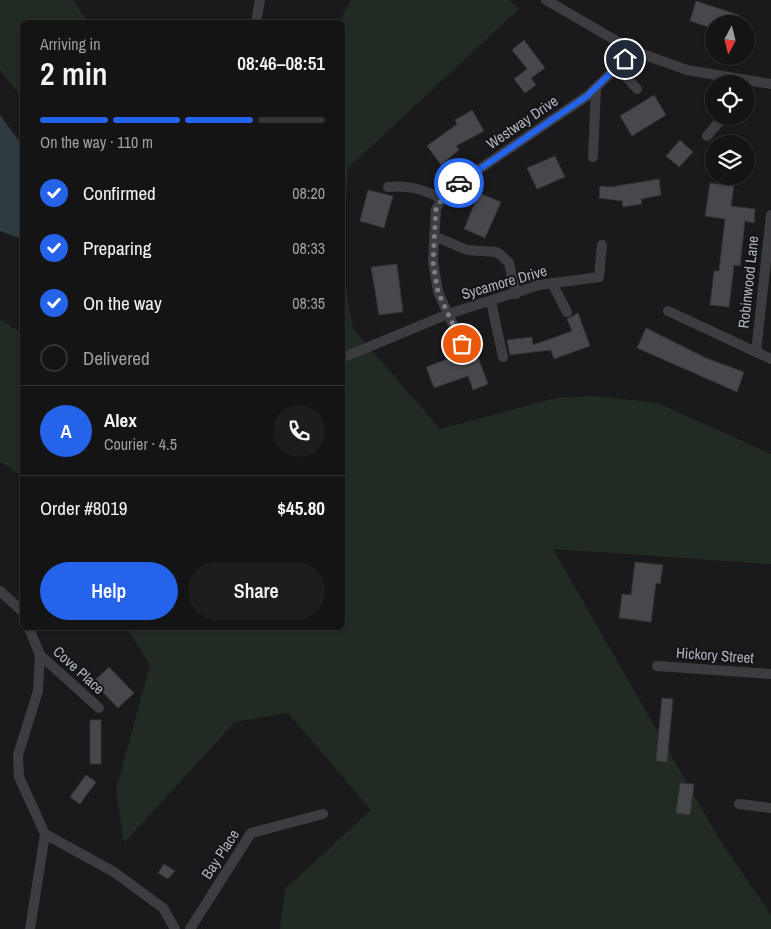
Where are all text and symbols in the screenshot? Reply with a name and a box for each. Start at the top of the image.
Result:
north arrow [705,15,755,65]
map controls [705,15,755,185]
text: Arriving in [40,33,101,55]
pin [604,38,646,80]
icon: home [611,45,639,73]
text: 08:46–08:51 [237,50,325,76]
text: 2 min [40,52,108,95]
button: locate [705,75,755,125]
street label: Westway Drive [482,90,562,154]
text: On the way · 110 m [40,131,153,153]
button: layers [705,135,755,185]
courier [434,158,484,208]
icon: car [445,169,473,197]
icon: check [40,179,68,207]
text: Confirmed [83,180,156,206]
text: 08:20 [292,182,325,204]
icon: check [40,234,68,262]
text: Preparing [83,235,151,261]
street label: Robinwood Lane [733,235,763,329]
text: 08:33 [292,237,325,259]
street label: Sycamore Drive [459,260,549,304]
icon: check [40,289,68,317]
text: On the way [83,290,162,316]
text: 08:35 [292,292,325,314]
pin [441,323,483,365]
icon: bag [448,330,476,358]
text: Delivered [83,345,150,371]
button: phone [273,405,325,457]
text: Alex [104,407,137,433]
text: A [60,418,72,444]
text: Courier · 4.5 [104,433,177,455]
text: Order #8019 [40,495,127,521]
text: $45.80 [277,495,325,521]
button: Help [40,562,178,620]
button: Share [188,562,325,620]
street label: Cove Place [49,641,110,699]
street label: Hickory Street [675,642,755,668]
street label: Bay Place [196,825,244,883]

